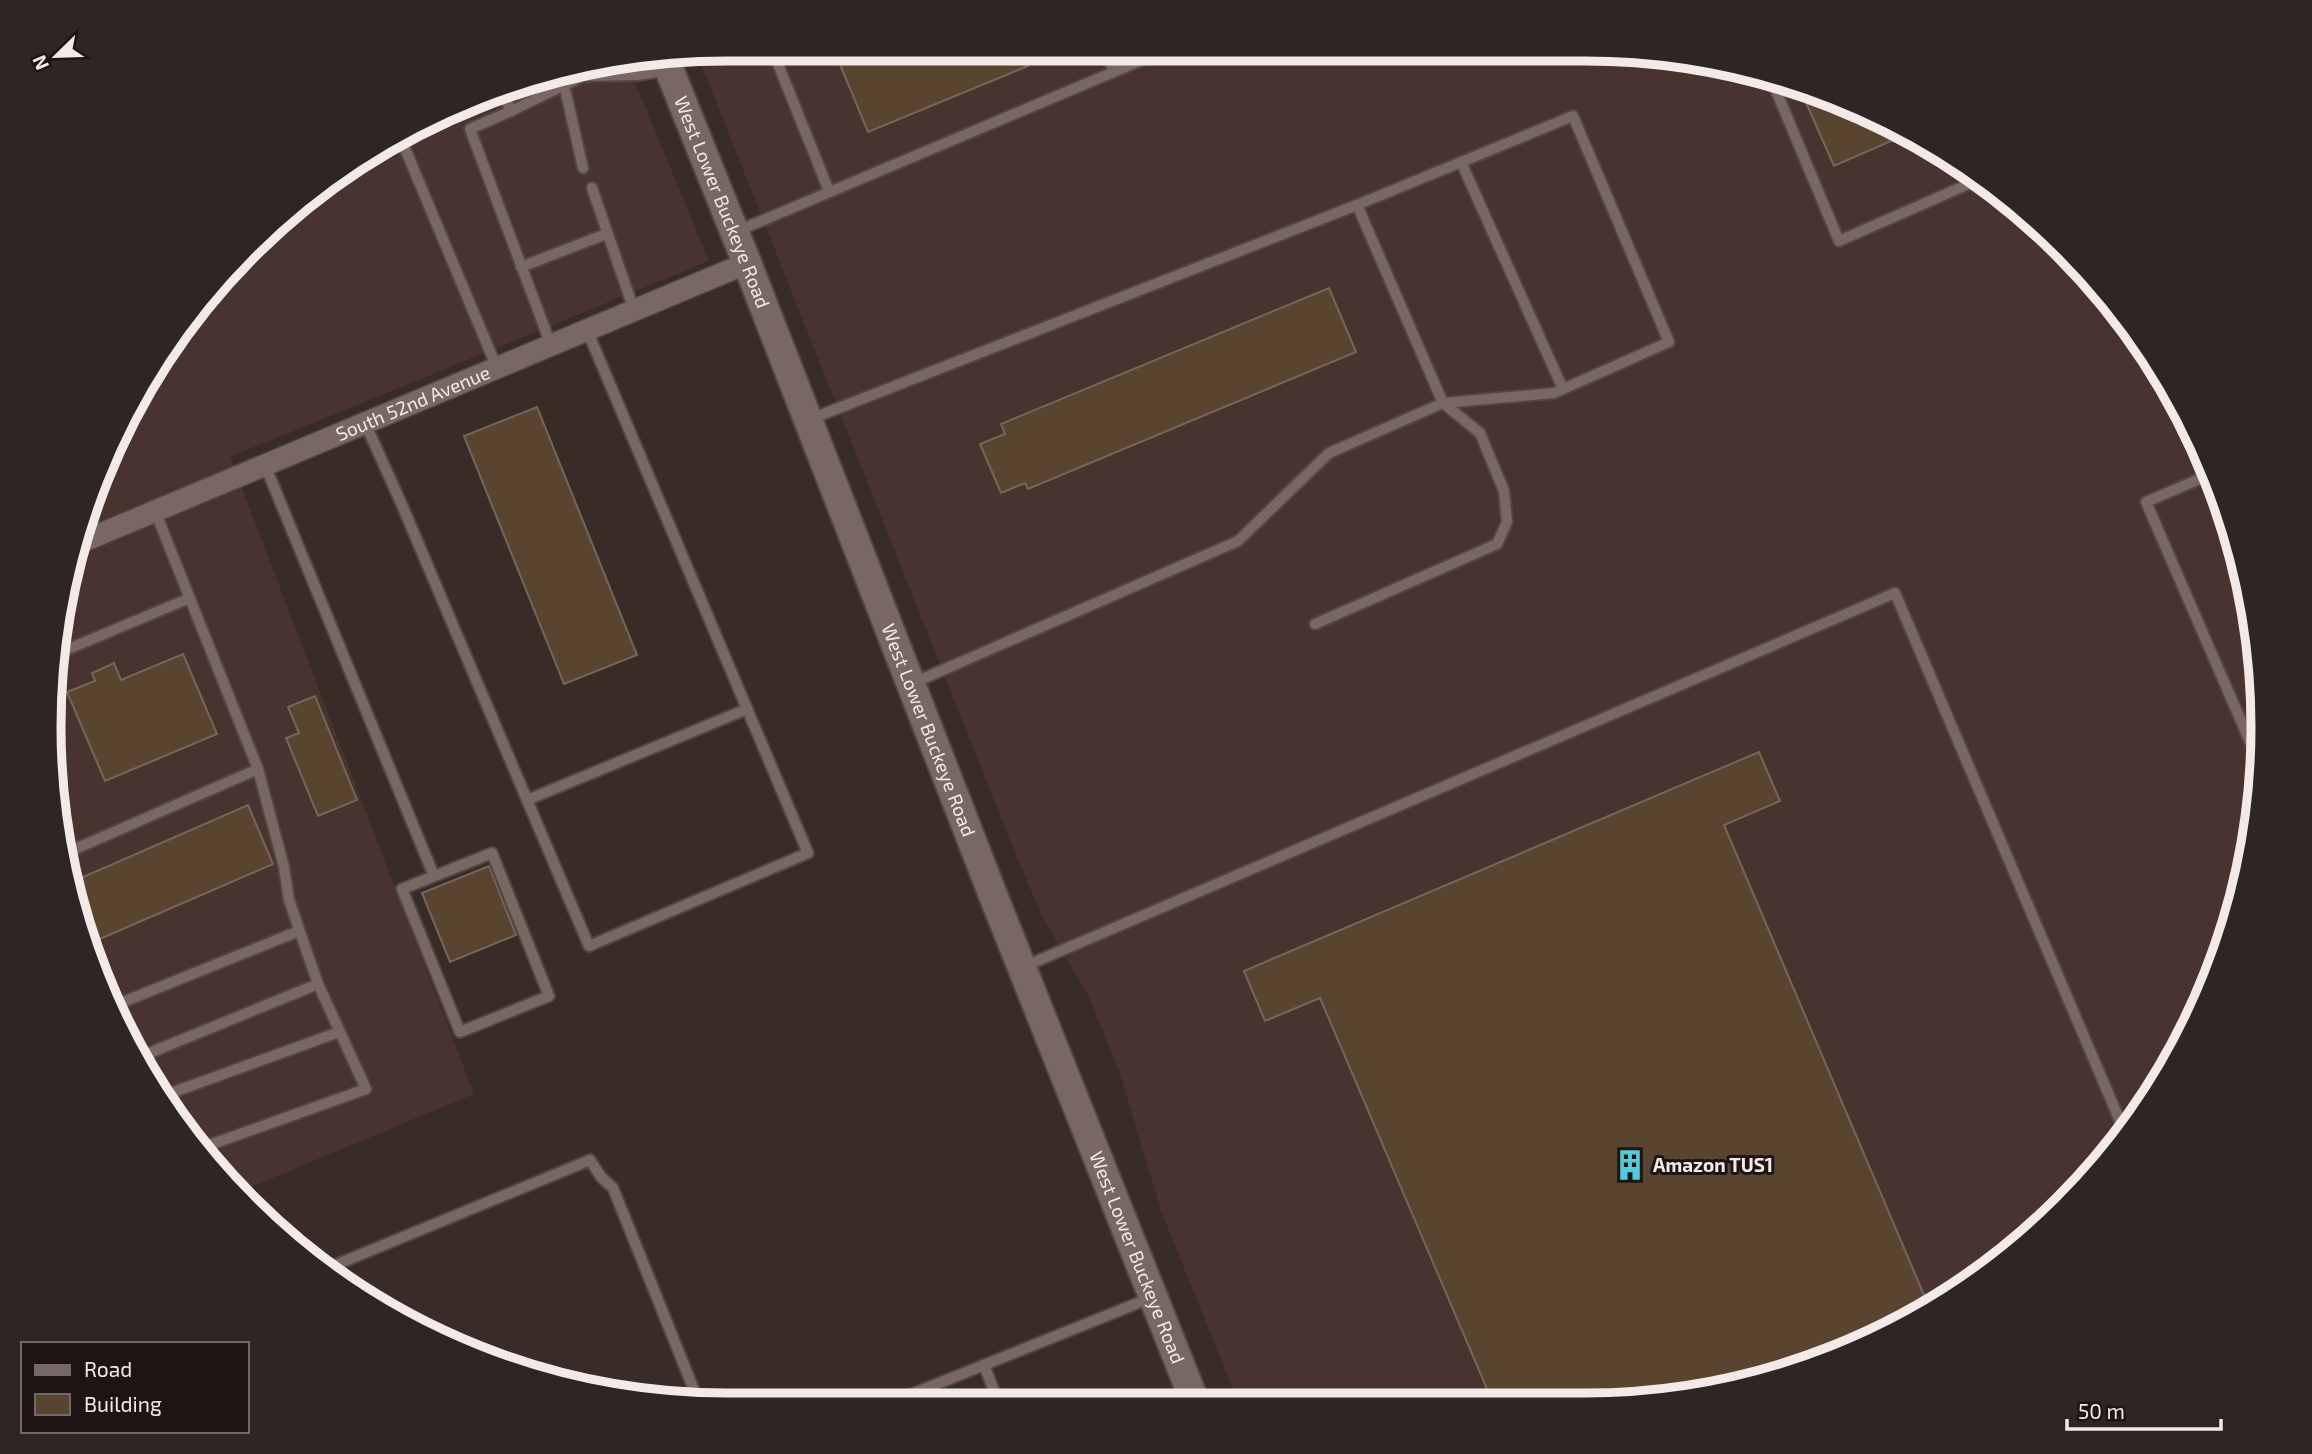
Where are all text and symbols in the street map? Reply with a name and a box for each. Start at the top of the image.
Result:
north arrow [21,21,91,91]
text: N [27,52,53,74]
street label: West Lower Buckeye Road [670,92,775,311]
street label: South 52nd Avenue [332,360,493,445]
street label: West Lower Buckeye Road [877,620,981,840]
street label: West Lower Buckeye Road [1085,1148,1190,1367]
building icon: Amazon TUS1 [1613,1148,1647,1182]
place label: Amazon TUS1 [1653,1153,1773,1176]
legend [21,1342,248,1433]
text: Road [84,1356,132,1381]
scale bar [2067,1388,2221,1432]
text: Building [84,1391,162,1416]
text: 50 m [2078,1398,2125,1423]

